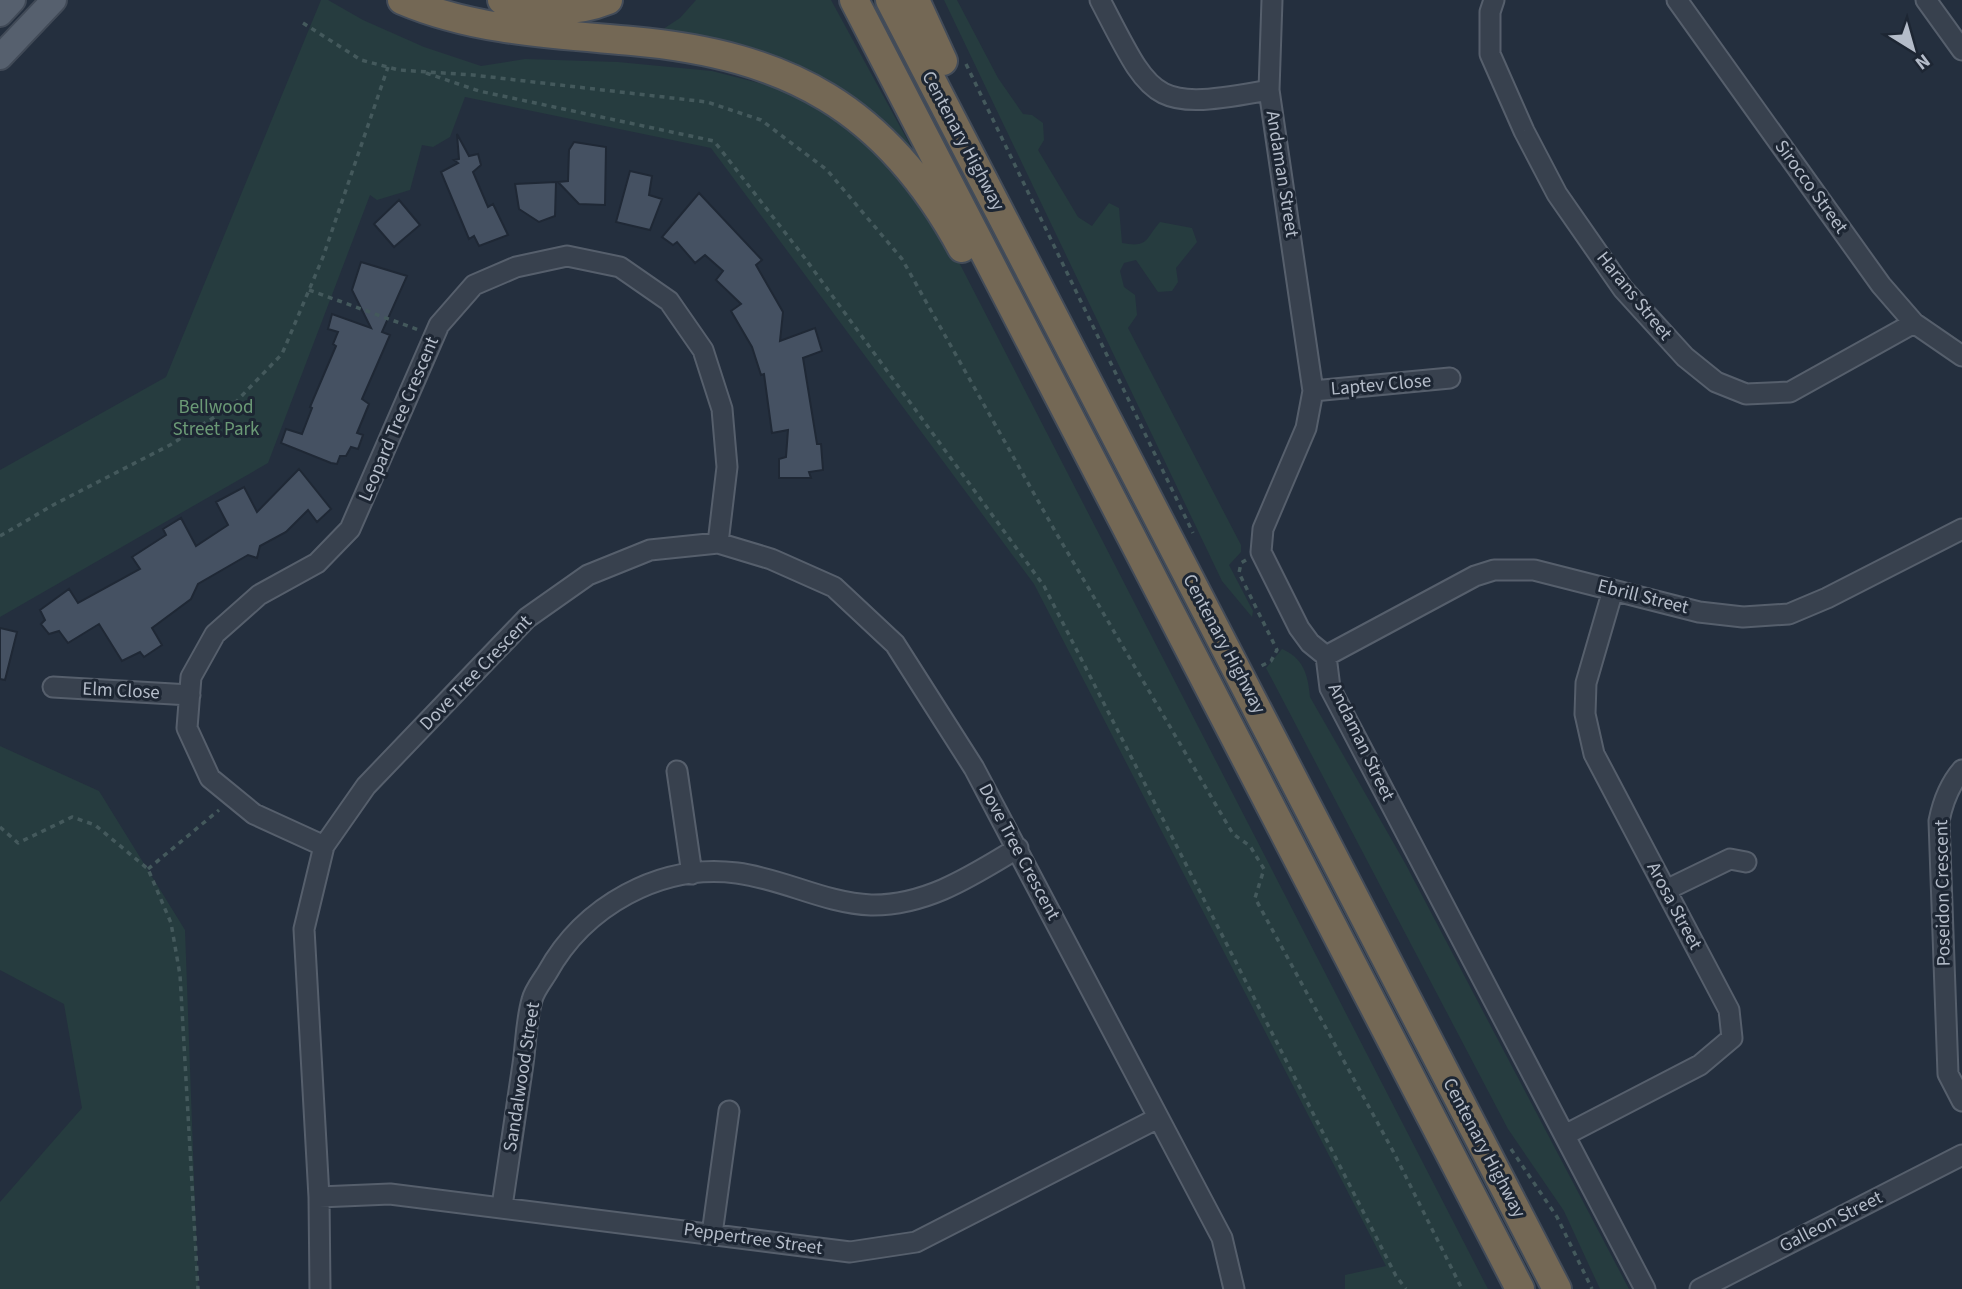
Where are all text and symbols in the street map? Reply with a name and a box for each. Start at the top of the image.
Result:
north arrow [1878,14,1948,84]
text: N [1909,47,1936,76]
street label: Centenary Highway [915,66,1011,216]
street label: Andaman Street [1259,109,1305,240]
street label: Sirocco Street [1768,135,1855,240]
street label: Harans Street [1590,246,1679,347]
street label: Leopard Tree Crescent [352,332,446,506]
street label: Laptev Close [1330,367,1432,403]
park label: Bellwood Street Park [173,394,260,443]
street label: Centenary Highway [1176,569,1272,719]
street label: Ebrill Street [1595,573,1692,621]
street label: Dove Tree Crescent [414,609,539,737]
street label: Elm Close [81,675,161,707]
street label: Andaman Street [1321,679,1401,806]
street label: Dove Tree Crescent [972,779,1067,926]
street label: Poseidon Crescent [1928,819,1958,967]
street label: Arosa Street [1640,857,1709,955]
street label: Sandalwood Street [497,1000,547,1154]
street label: Centenary Highway [1436,1073,1532,1223]
street label: Galleon Street [1775,1184,1888,1260]
street label: Peppertree Street [682,1216,825,1262]

